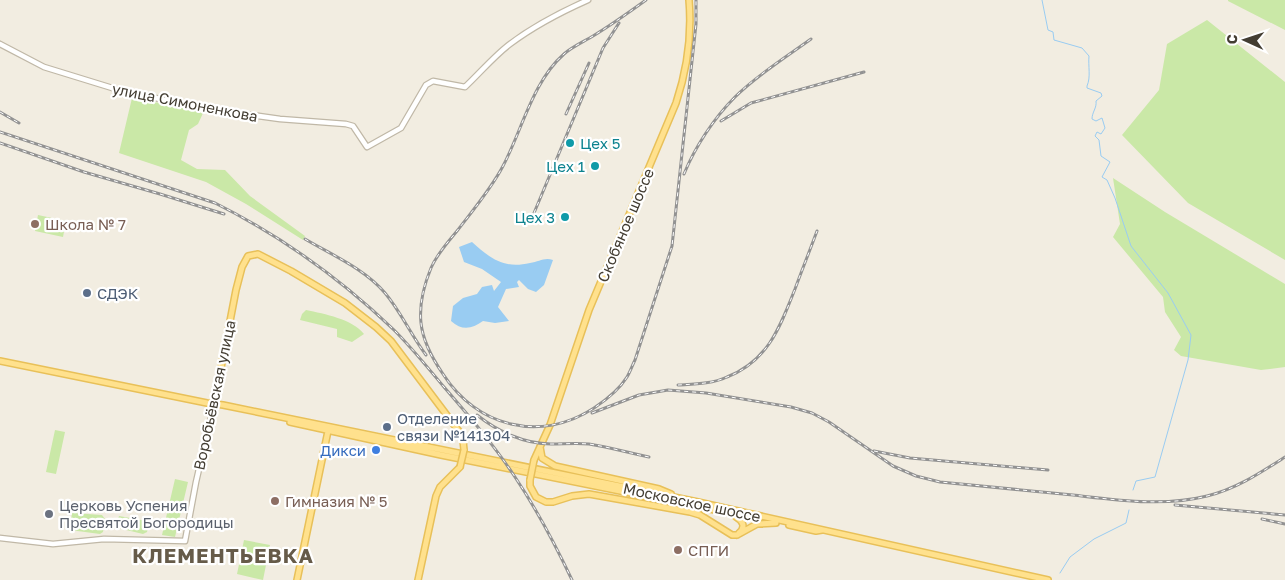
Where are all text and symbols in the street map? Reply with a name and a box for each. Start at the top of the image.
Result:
north arrow [1220,15,1270,65]
text: С [1223,34,1240,45]
street label: улица Симоненкова [111,79,259,125]
place label: Цех 5 [580,134,620,152]
marker: Цех 5 [564,137,576,149]
place label: Цех 1 [546,157,585,175]
marker: Цех 1 [589,160,601,172]
street label: Скобяное шоссе [593,165,657,285]
place label: Цех 3 [514,208,555,226]
marker: Цех 3 [559,211,571,223]
place label: Школа № 7 [45,215,126,233]
marker: Школа № 7 [29,218,41,230]
place label: СДЭК [97,284,139,302]
marker: СДЭК [81,287,93,299]
street label: Воробьёвская улица [189,318,239,472]
place label: Отделение связи №141304 [397,409,510,444]
marker: Отделение связи №141304 [381,421,393,433]
place label: Дикси [320,441,366,459]
marker: Дикси [370,444,382,456]
street label: Московское шоссе [622,479,763,525]
place label: Гимназия № 5 [285,492,388,510]
marker: Гимназия № 5 [269,495,281,507]
place label: Церковь Успения Пресвятой Богородицы [59,496,234,531]
marker: Церковь Успения Пресвятой Богородицы [43,508,55,520]
place label: СПГИ [688,541,729,559]
district label: КЛЕМЕНТЬЕВКА [132,543,314,567]
marker: СПГИ [672,544,684,556]

